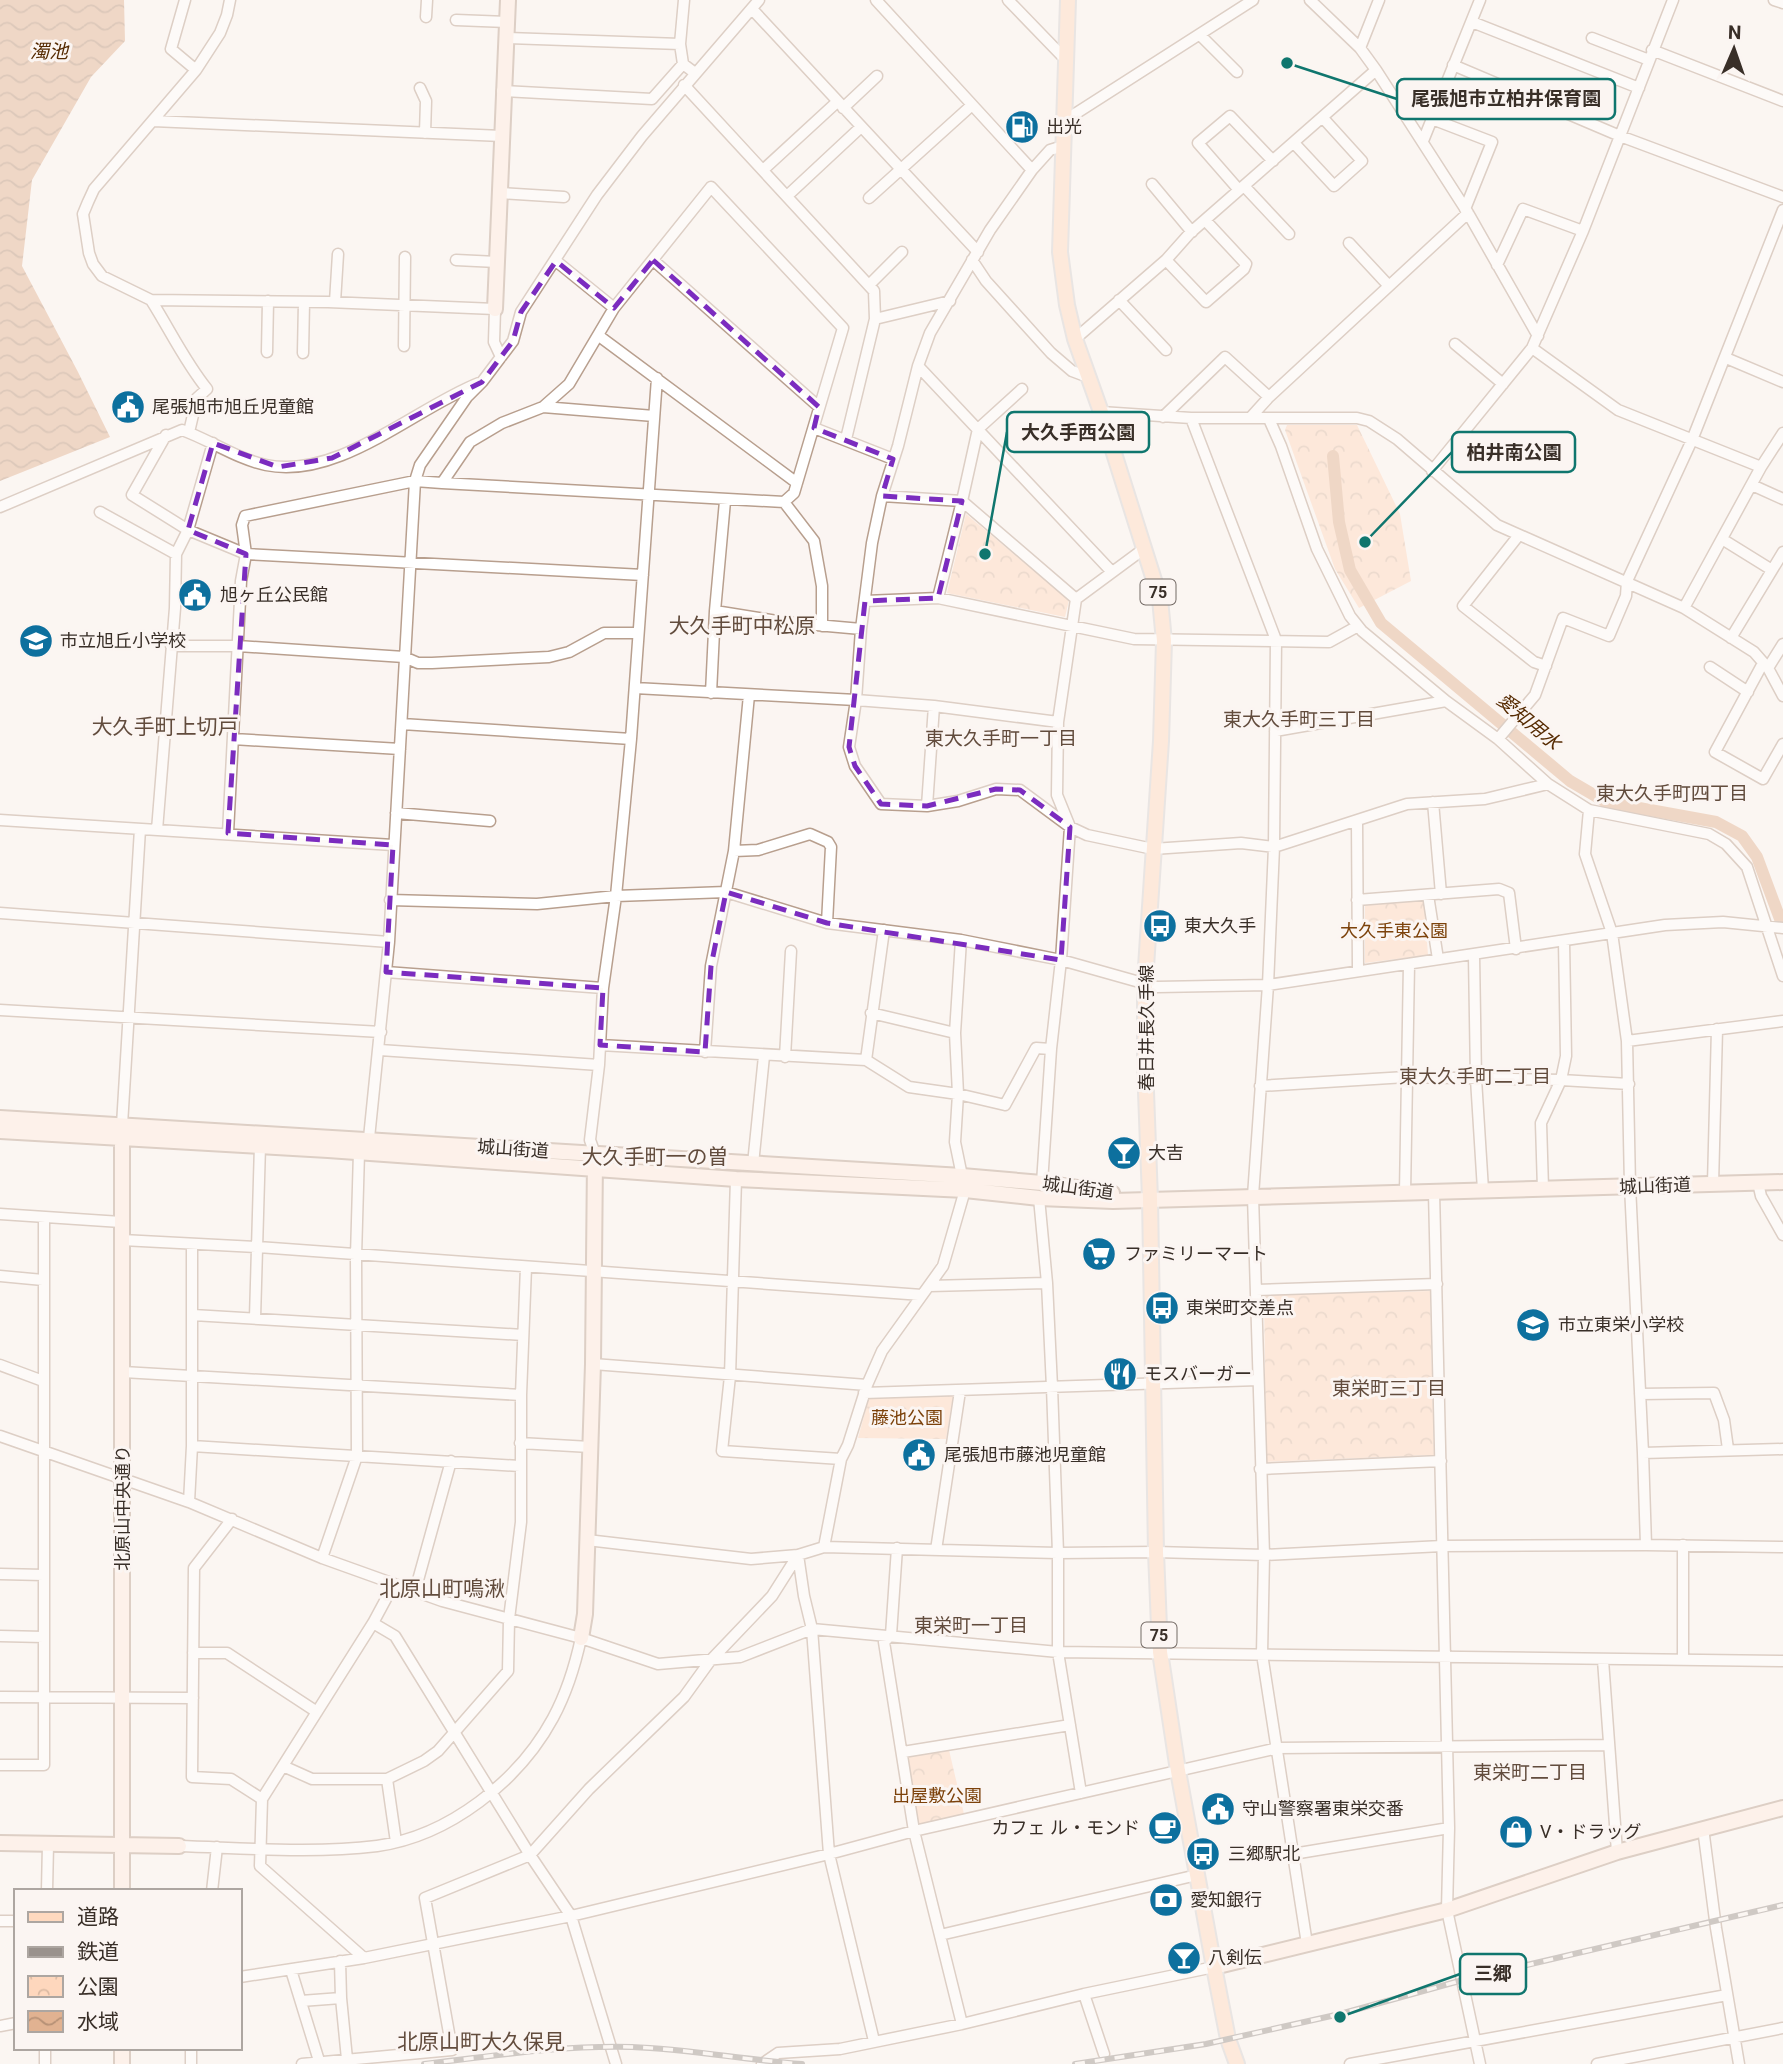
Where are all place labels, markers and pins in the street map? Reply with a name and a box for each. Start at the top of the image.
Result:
callout: 尾張旭市立柏井保育園 [1397,79,1615,119]
fuel station icon: 出光 [1003,108,1041,146]
place label: 出光 [1046,116,1082,137]
public building icon: 尾張旭市旭丘児童館 [109,388,147,426]
place label: 尾張旭市旭丘児童館 [152,396,314,417]
callout: 大久手西公園 [1007,412,1149,452]
callout: 柏井南公園 [1452,432,1575,472]
public building icon: 旭ヶ丘公民館 [176,576,214,614]
place label: 旭ヶ丘公民館 [220,584,328,605]
school or university icon: 市立旭丘小学校 [17,622,55,660]
place label: 市立旭丘小学校 [60,630,186,651]
bus stop icon: 東大久手 [1141,907,1179,945]
place label: 東大久手 [1184,915,1256,936]
bar icon: 大吉 [1105,1134,1143,1172]
place label: 大吉 [1148,1142,1184,1163]
supermarket icon: ファミリーマート [1080,1235,1118,1273]
place label: ファミリーマート [1124,1243,1268,1264]
bus stop icon: 東栄町交差点 [1143,1289,1181,1327]
place label: 東栄町交差点 [1186,1297,1294,1318]
school or university icon: 市立東栄小学校 [1514,1306,1552,1344]
place label: 市立東栄小学校 [1558,1314,1684,1335]
restaurant icon: モスバーガー [1101,1355,1139,1393]
place label: モスバーガー [1144,1363,1252,1384]
public building icon: 尾張旭市藤池児童館 [900,1436,938,1474]
place label: 尾張旭市藤池児童館 [944,1444,1106,1465]
public building icon: 守山警察署東栄交番 [1199,1790,1237,1828]
place label: 守山警察署東栄交番 [1242,1798,1404,1819]
cafe icon: カフェ ル・モンド [1146,1809,1184,1847]
shop icon: V・ドラッグ [1497,1813,1535,1851]
place label: カフェ ル・モンド [992,1817,1140,1838]
place label: V・ドラッグ [1540,1821,1641,1842]
bus stop icon: 三郷駅北 [1184,1835,1222,1873]
place label: 三郷駅北 [1228,1843,1300,1864]
bank icon: 愛知銀行 [1147,1881,1185,1919]
place label: 愛知銀行 [1190,1889,1262,1910]
bar icon: 八剣伝 [1165,1939,1203,1977]
place label: 八剣伝 [1208,1947,1262,1968]
callout: 三郷 [1460,1954,1526,1994]

